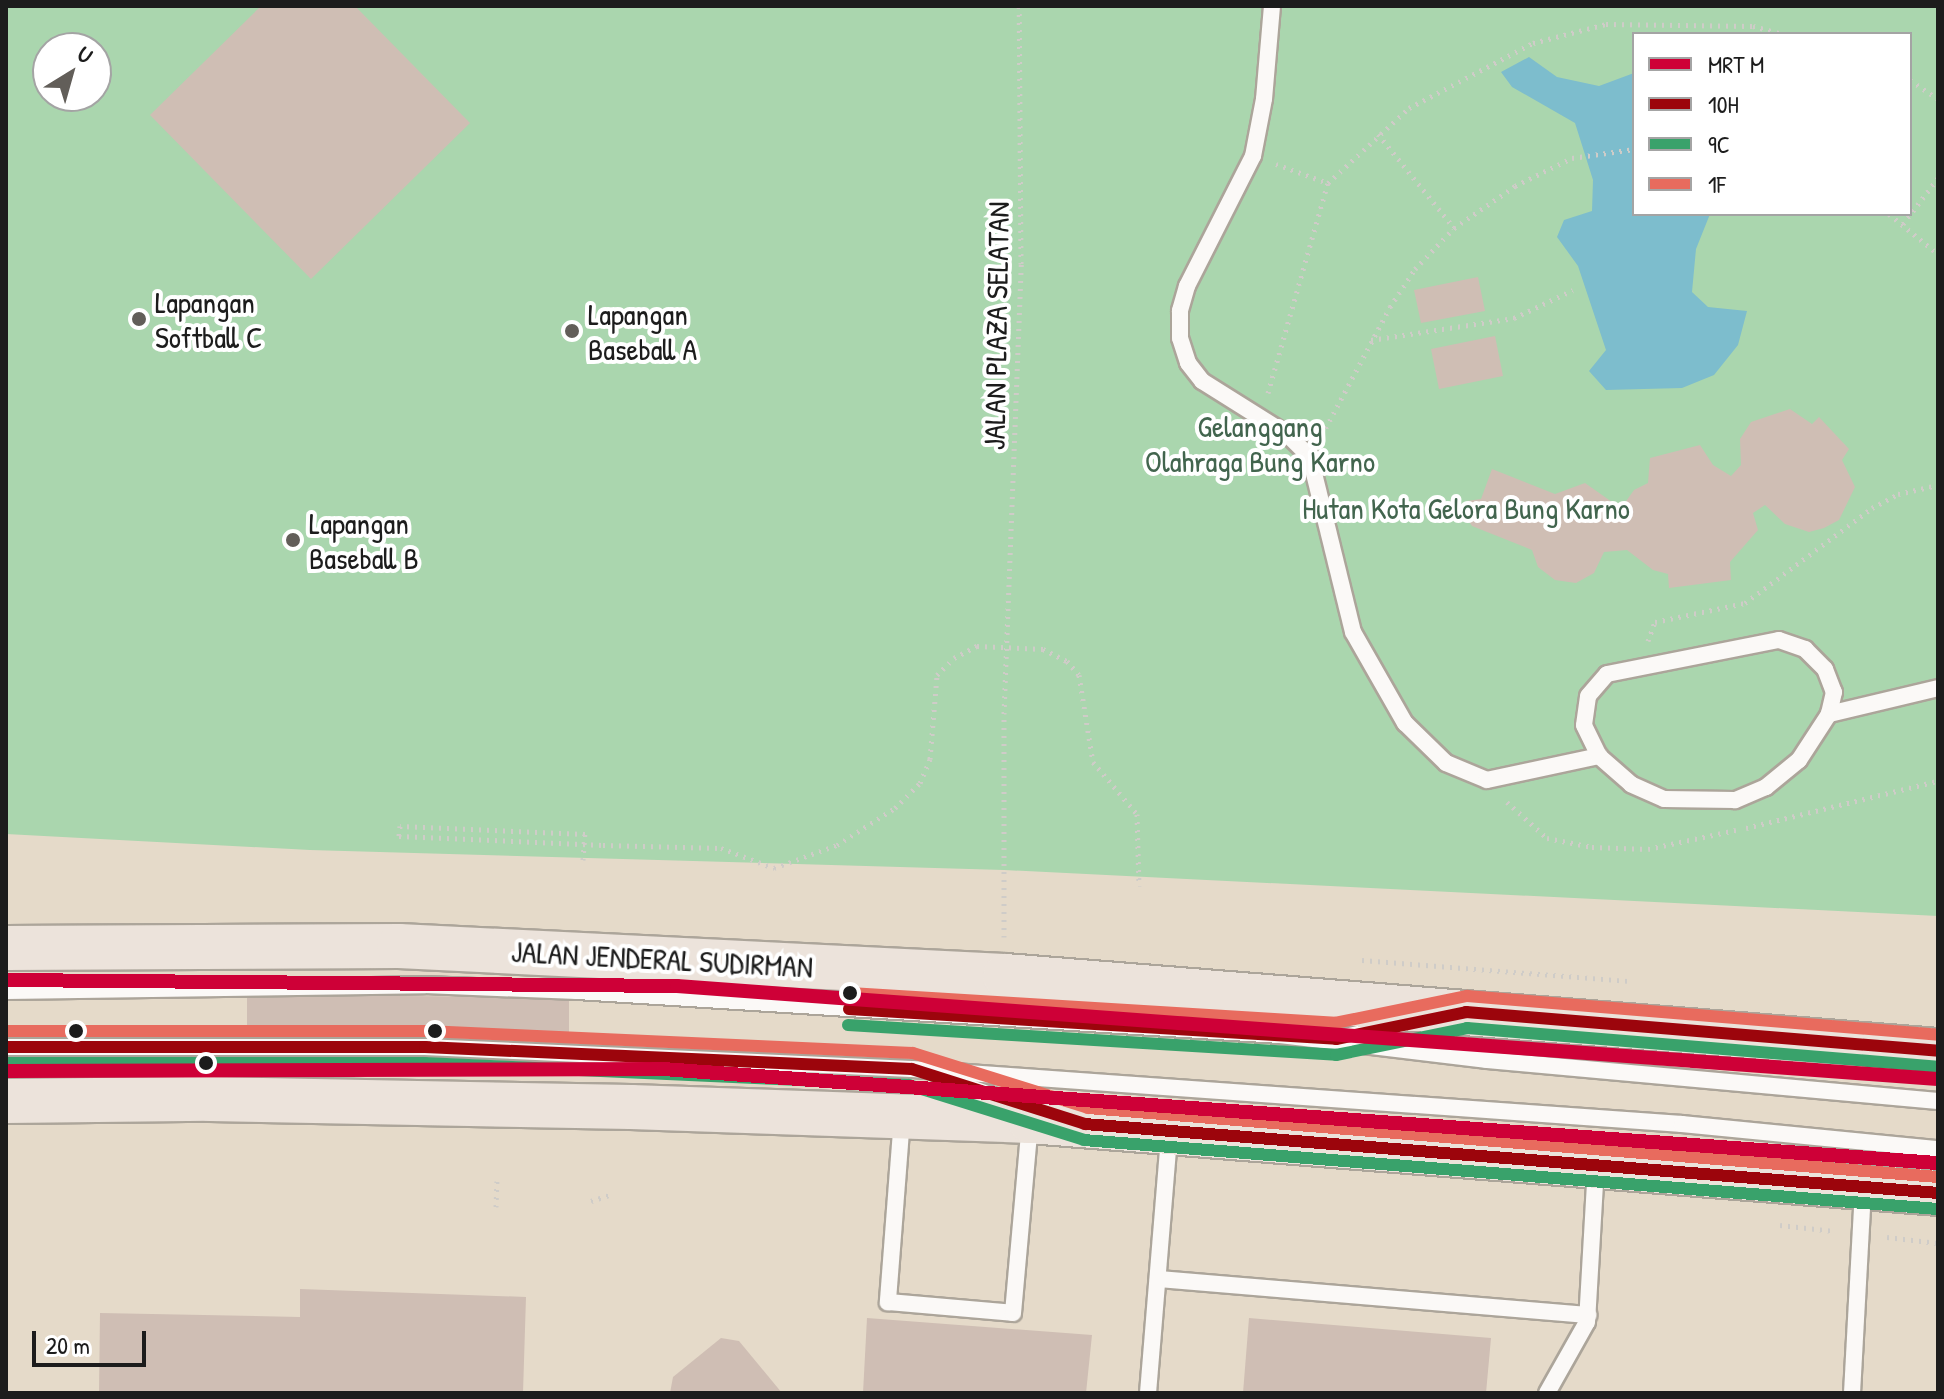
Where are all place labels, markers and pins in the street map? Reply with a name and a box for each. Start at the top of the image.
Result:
place label: Lapangan Softball C [155,284,262,354]
place label: Lapangan Baseball A [588,296,697,366]
marker: Lapangan Softball C [130,310,148,328]
marker: Lapangan Baseball A [563,322,581,340]
place label: Lapangan Baseball B [309,505,419,576]
marker: Lapangan Baseball B [284,531,302,549]
unlabelled marker [842,985,858,1001]
unlabelled marker [68,1023,84,1039]
unlabelled marker [427,1023,443,1039]
unlabelled marker [198,1055,214,1071]

